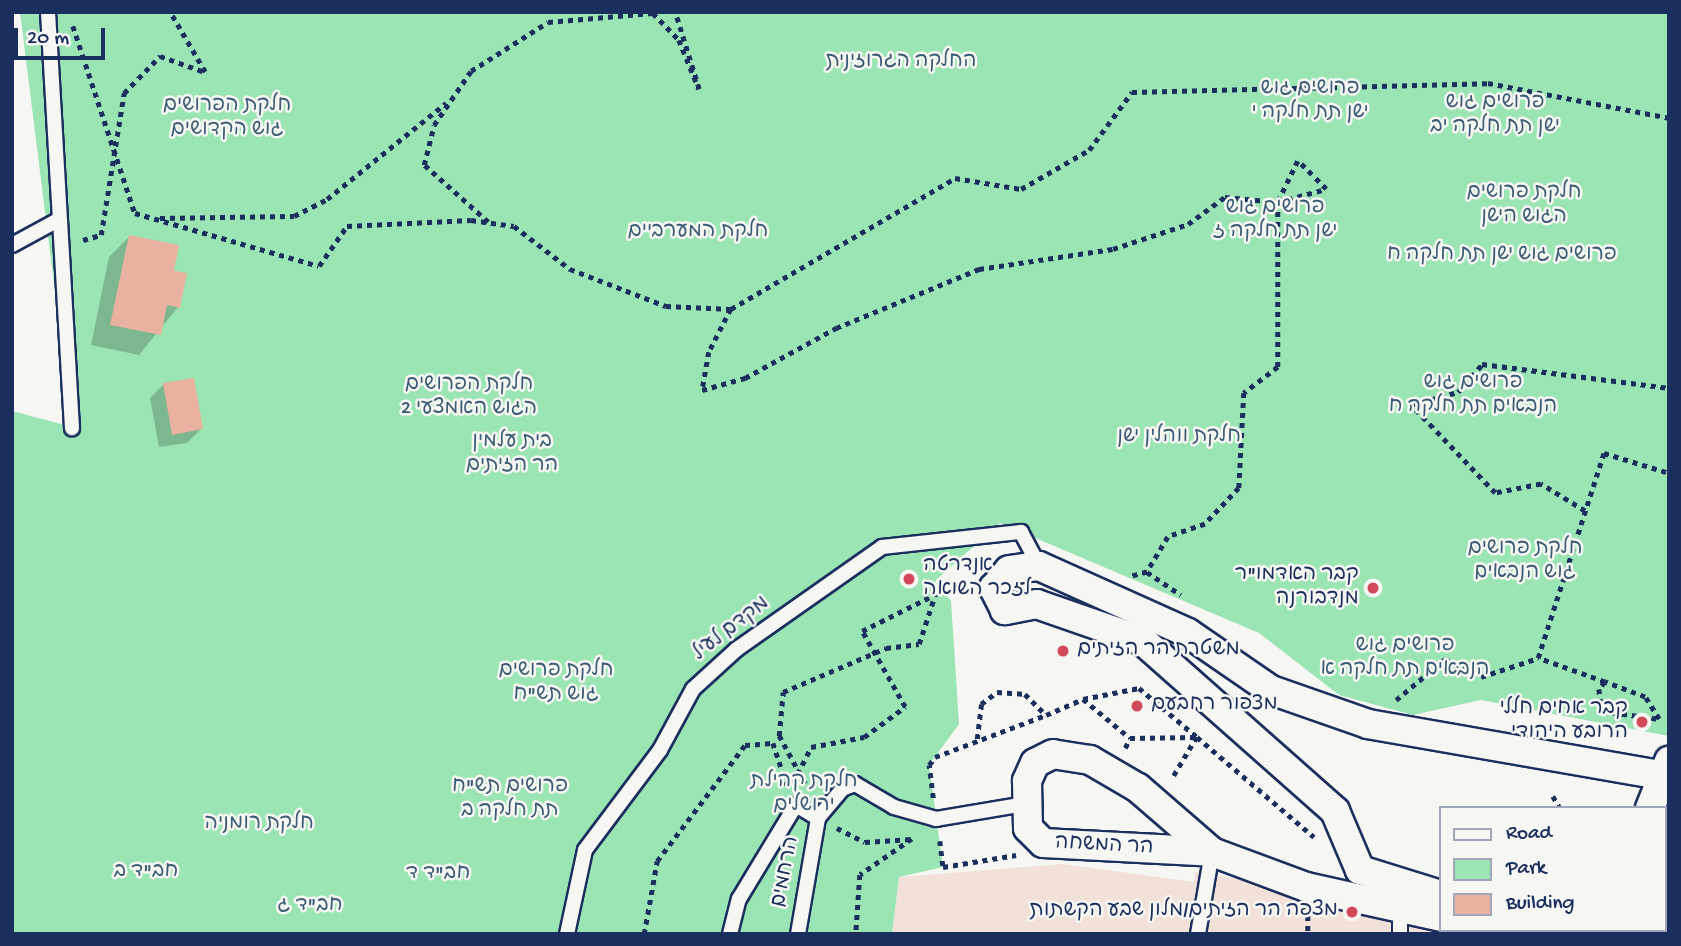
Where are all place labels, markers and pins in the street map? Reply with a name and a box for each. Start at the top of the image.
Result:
place label: אנדרטה לזכר השואה [923,554,1031,604]
place label: קבר האדמו"ר מנדבורנה [1235,563,1359,613]
marker: אנדרטה לזכר השואה [901,571,917,587]
marker: קבר האדמו"ר מנדבורנה [1365,580,1381,596]
place label: משטרת הר הזיתים [1077,638,1240,664]
marker: משטרת הר הזיתים [1055,643,1071,659]
place label: מצפור רחבעם [1151,693,1278,719]
place label: קבר אחים חללי הרובע היהודי [1499,697,1628,747]
marker: מצפור רחבעם [1129,698,1145,714]
marker: קבר אחים חללי הרובע היהודי [1634,714,1650,730]
place label: מצפה הר הזיתים/מלון שבע הקשתות [1029,899,1338,925]
marker: מצפה הר הזיתים/מלון שבע הקשתות [1344,904,1360,920]

